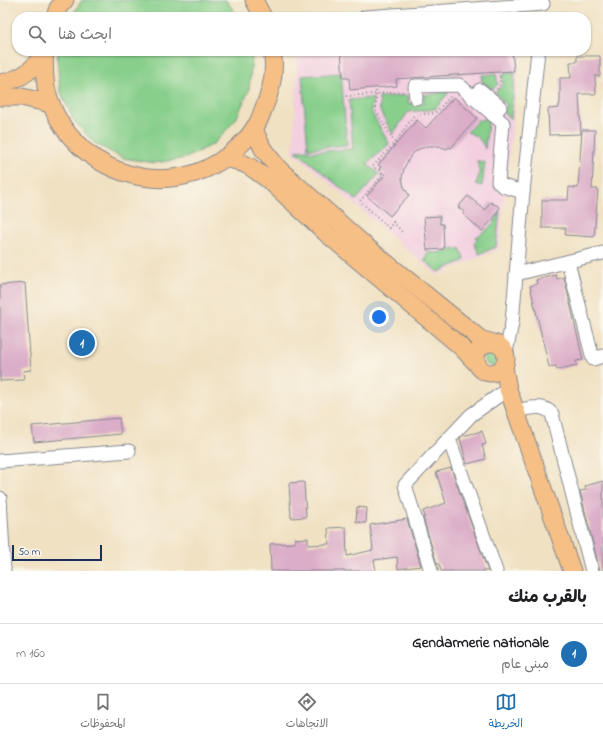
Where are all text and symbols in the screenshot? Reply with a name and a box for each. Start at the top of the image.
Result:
search box [12,12,591,56]
icon: search [26,23,48,45]
text: ابحث هنا [58,24,112,46]
your location [369,307,389,327]
pin: 1 [69,328,95,358]
scale bar [12,543,102,562]
text: 50 m [18,544,40,560]
text: بالقرب منك [508,585,587,610]
text: Gendarmerie nationale [412,632,549,654]
text: 160 m [16,644,45,663]
text: 1 [572,644,576,663]
text: مبنى عام [501,655,549,674]
tab: المحفوظات [80,691,125,733]
tab: الاتجاهات [286,691,328,733]
tab: الخريطة [489,691,523,733]

